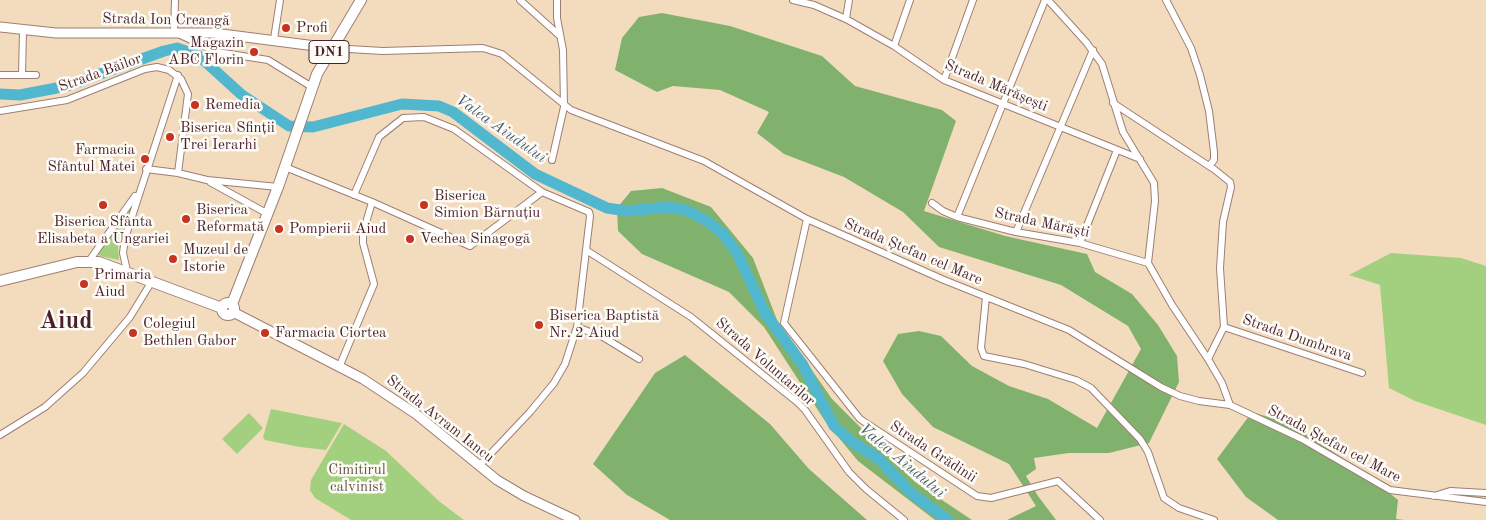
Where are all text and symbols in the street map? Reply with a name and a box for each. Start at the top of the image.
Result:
street label: Strada Ion Creangă [102,10,230,30]
place label: Profi [296,19,328,37]
marker: Profi [280,22,292,34]
place label: Magazin ABC Florin [168,34,244,69]
road number: DN1 [309,41,349,64]
marker: Magazin ABC Florin [248,46,260,58]
street label: Strada Băilor [56,50,144,96]
street label: Strada Mărășești [942,56,1050,116]
water label: Valea Aiudului [452,91,550,167]
place label: Remedia [205,96,261,114]
marker: Remedia [189,99,201,111]
place label: Biserica Sfinții Trei Ierarhi [180,119,275,154]
marker: Biserica Sfinții Trei Ierarhi [164,131,176,143]
place label: Farmacia Sfântul Matei [48,141,135,176]
marker: Farmacia Sfântul Matei [139,153,151,165]
place label: Biserica Simion Bărnuțiu [434,187,540,222]
marker: Biserica Sfânta Elisabeta a Ungariei [97,199,109,211]
marker: Biserica Simion Bărnuțiu [418,199,430,211]
place label: Biserica Reformată [196,201,264,236]
street label: Strada Mărăști [993,204,1091,242]
place label: Biserica Sfânta Elisabeta a Ungariei [37,213,169,248]
marker: Biserica Reformată [180,213,192,225]
street label: Strada Ștefan cel Mare [841,215,985,289]
place label: Pompierii Aiud [289,220,386,238]
marker: Pompierii Aiud [273,223,285,235]
place label: Vechea Sinagogă [420,230,530,248]
marker: Vechea Sinagogă [404,233,416,245]
place label: Muzeul de Istorie [183,241,248,276]
marker: Muzeul de Istorie [167,253,179,265]
place label: Primaria Aiud [94,266,151,301]
marker: Primaria Aiud [78,278,90,290]
district label: Aiud [39,306,93,336]
place label: Biserica Baptistă Nr. 2 Aiud [549,307,659,342]
street label: Strada Dumbrava [1240,311,1354,365]
street label: Strada Voluntarilor [712,314,818,410]
place label: Colegiul Bethlen Gabor [143,315,236,350]
marker: Biserica Baptistă Nr. 2 Aiud [533,319,545,331]
place label: Farmacia Ciortea [275,324,387,342]
marker: Colegiul Bethlen Gabor [127,327,139,339]
marker: Farmacia Ciortea [259,327,271,339]
street label: Strada Avram Iancu [383,371,497,467]
street label: Strada Ștefan cel Mare [1264,401,1404,487]
street label: Strada Grădinii [886,417,980,487]
water label: Valea Aiudului [855,419,949,503]
park label: Cimitirul calvinist [328,461,386,496]

